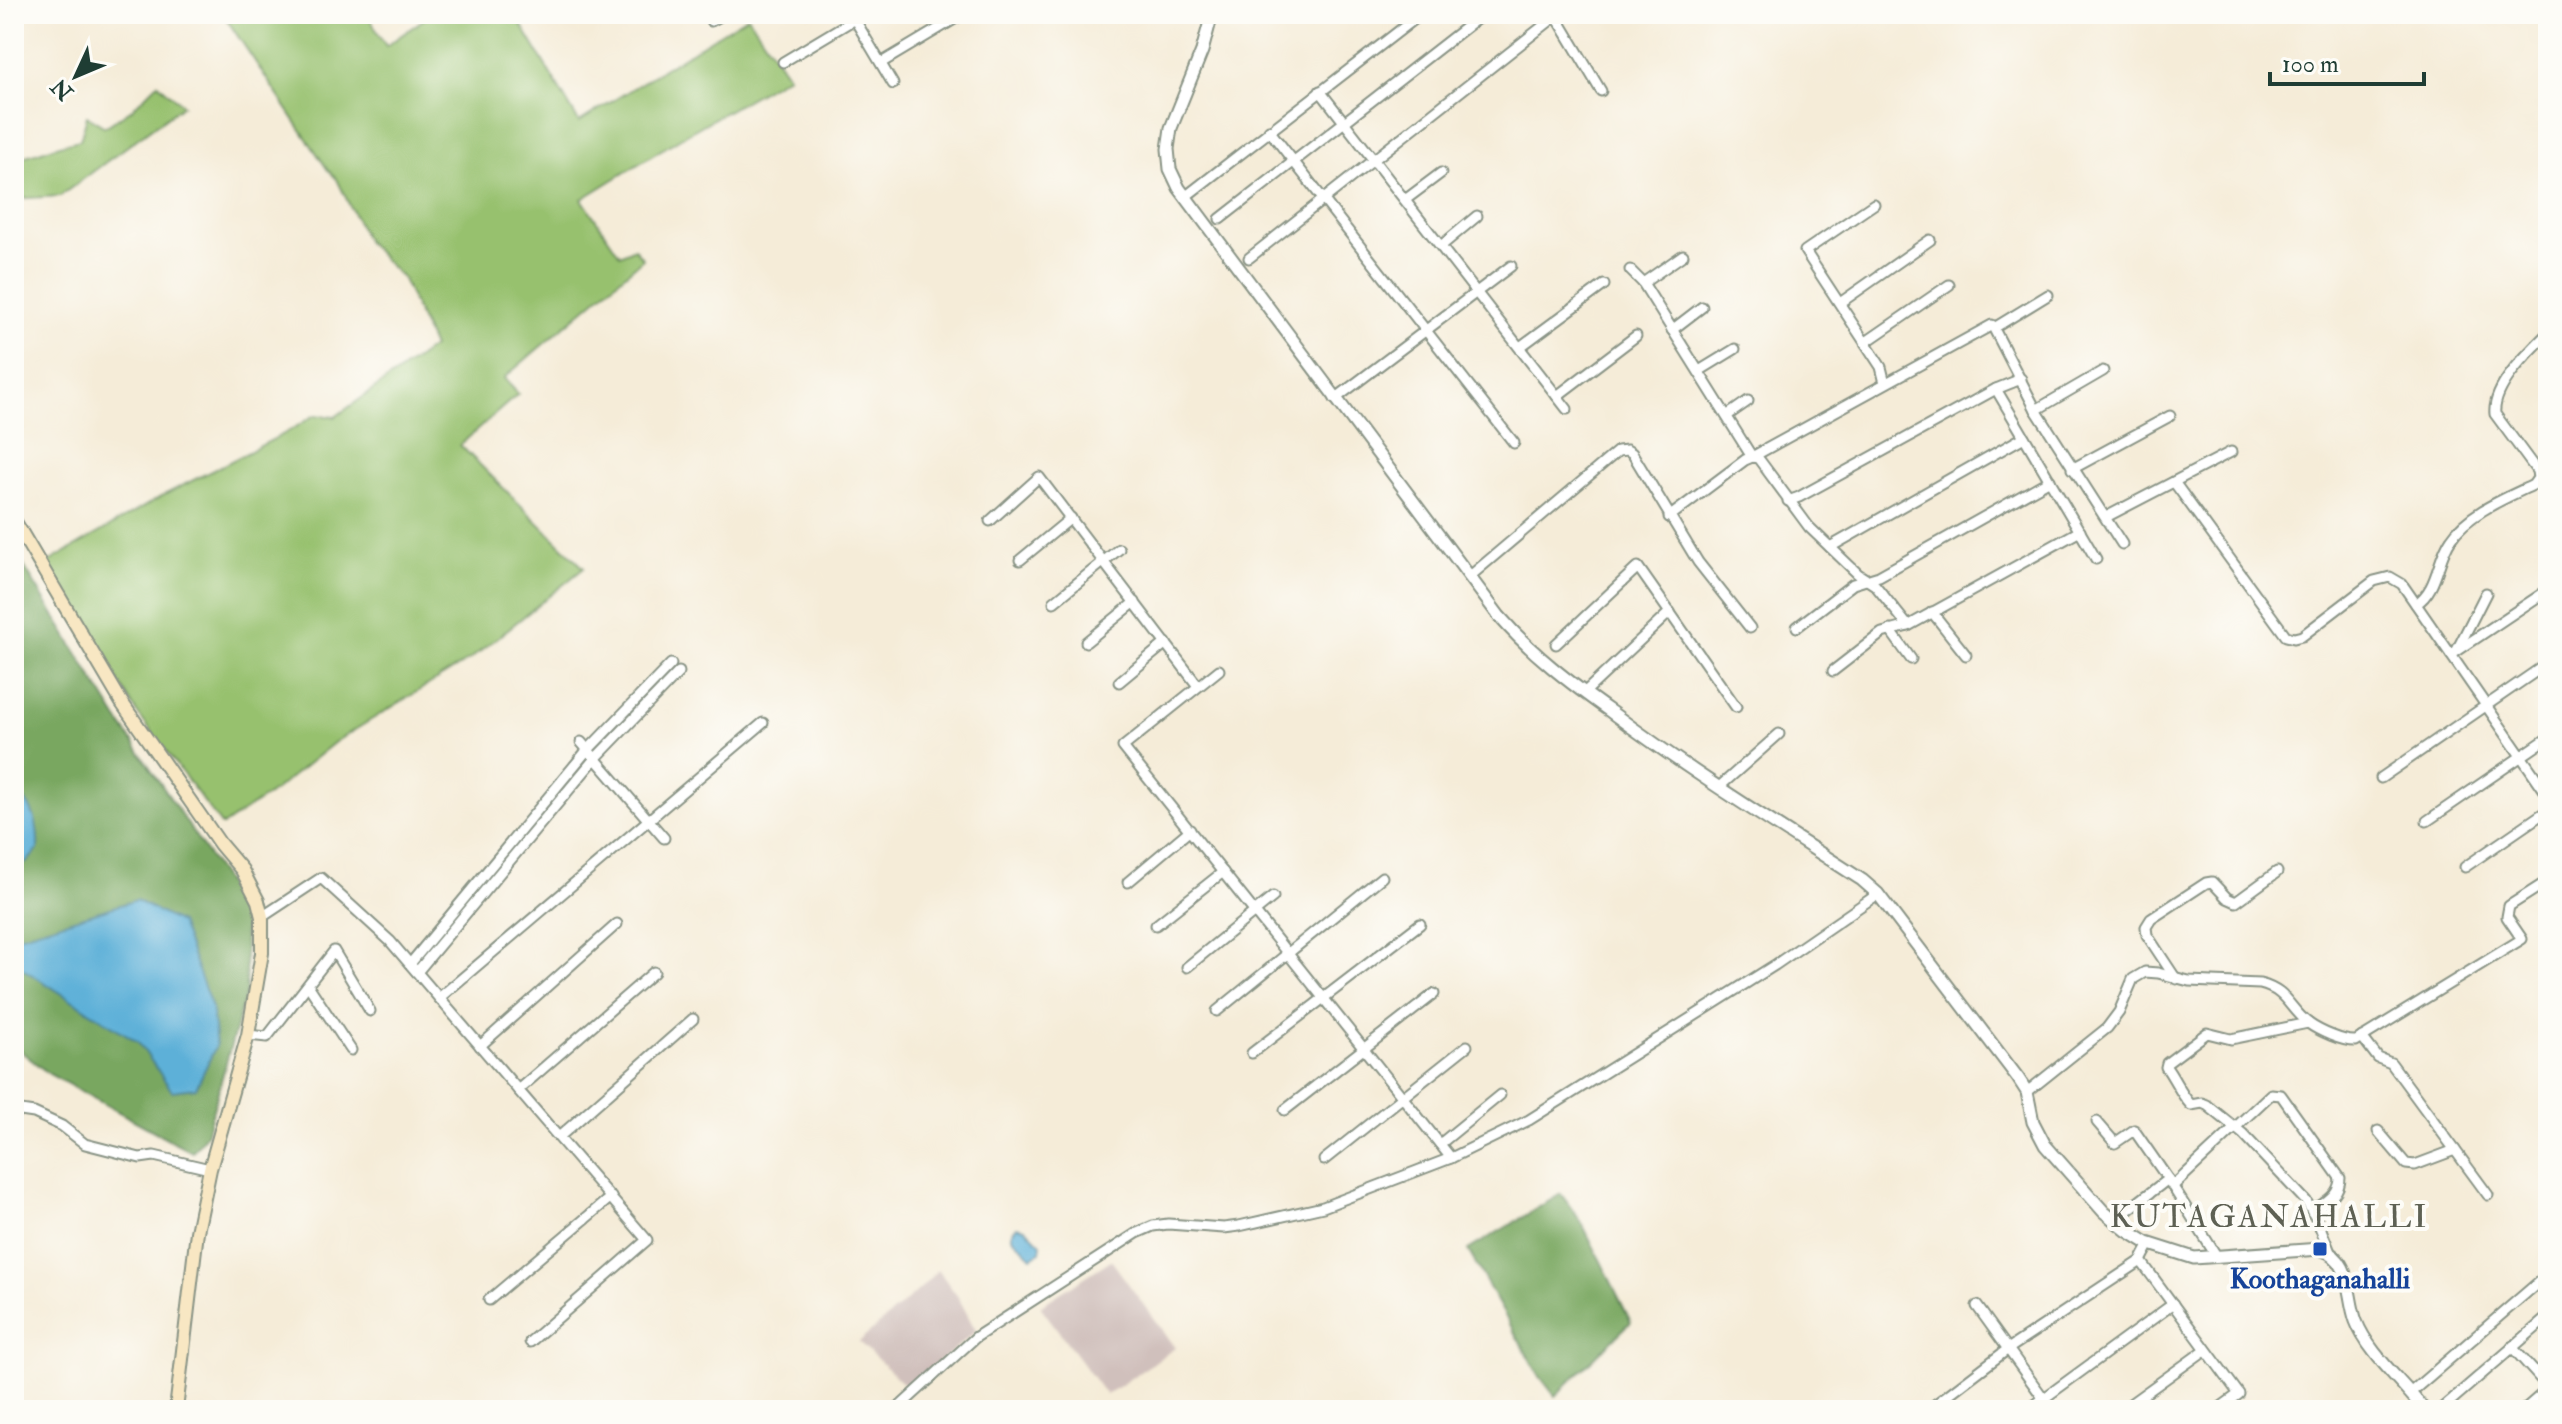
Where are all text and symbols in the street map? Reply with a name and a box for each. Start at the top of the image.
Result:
north arrow [36,36,116,116]
scale bar [2270,36,2424,86]
text: 100 m [2282,49,2339,80]
text: N [45,72,80,107]
district label: KUTAGANAHALLI [2110,1197,2428,1237]
marker: Koothaganahalli [2311,1240,2329,1258]
place label: Koothaganahalli [2230,1262,2411,1297]

